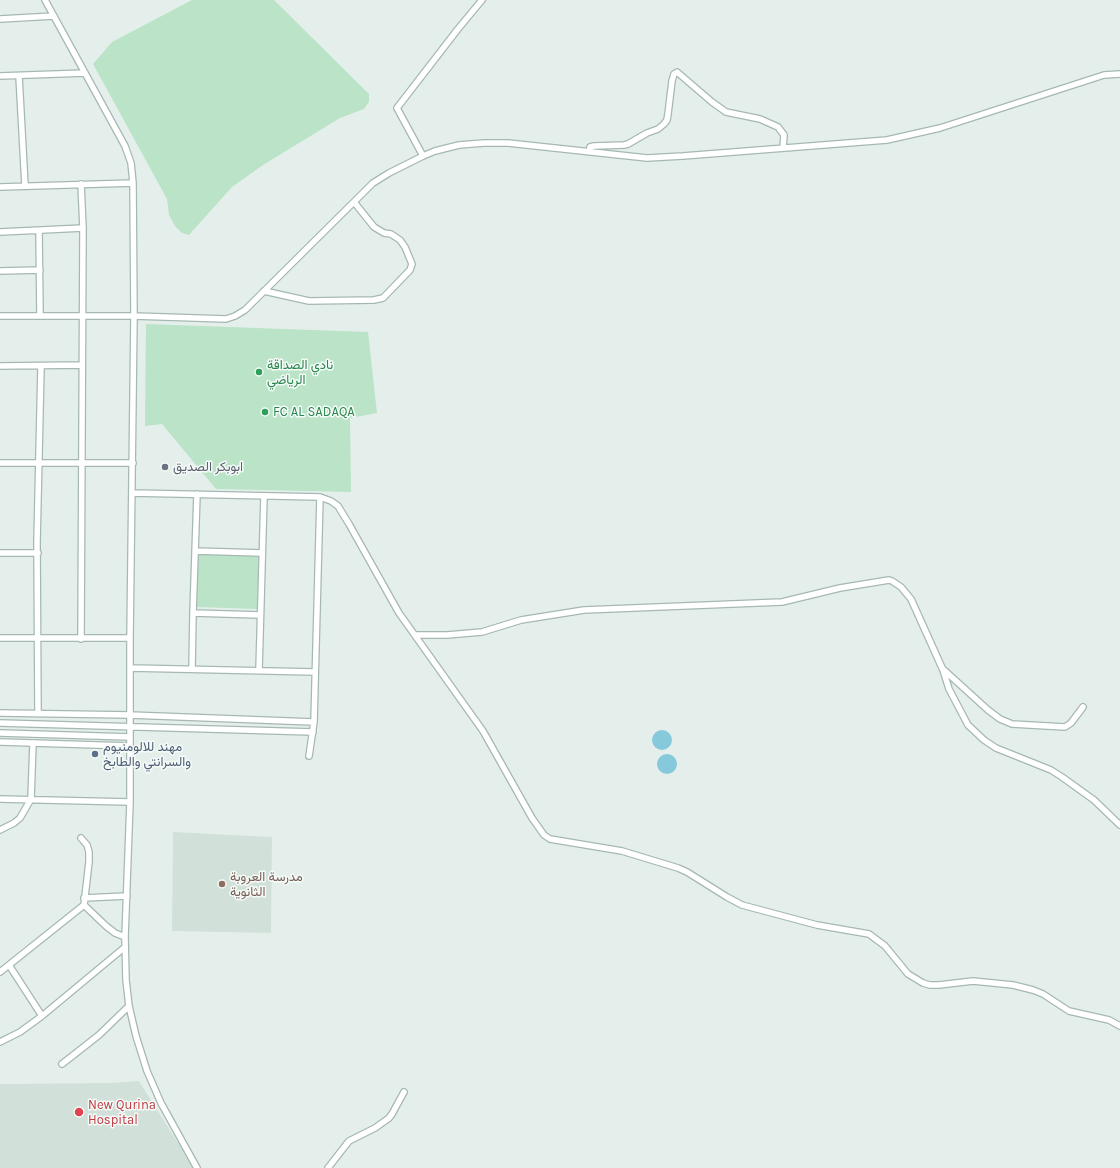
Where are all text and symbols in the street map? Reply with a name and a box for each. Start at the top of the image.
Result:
place label: نادي الصداقة الرياضي [267,357,333,388]
marker: نادي الصداقة الرياضي [254,367,264,377]
place label: FC AL SADAQA [273,404,355,420]
marker: FC AL SADAQA [260,407,270,417]
place label: ابوبكر الصديق [173,459,243,475]
marker: ابوبكر الصديق [160,462,170,472]
place label: مهند للالومنيوم والسرانتي والطابخ [103,739,191,770]
marker: مهند للالومنيوم والسرانتي والطابخ [90,749,100,759]
place label: مدرسة العروبة الثانوية [230,869,303,900]
marker: مدرسة العروبة الثانوية [217,879,227,889]
place label: New Qurina Hospital [88,1097,156,1128]
marker: New Qurina Hospital [73,1106,85,1118]

